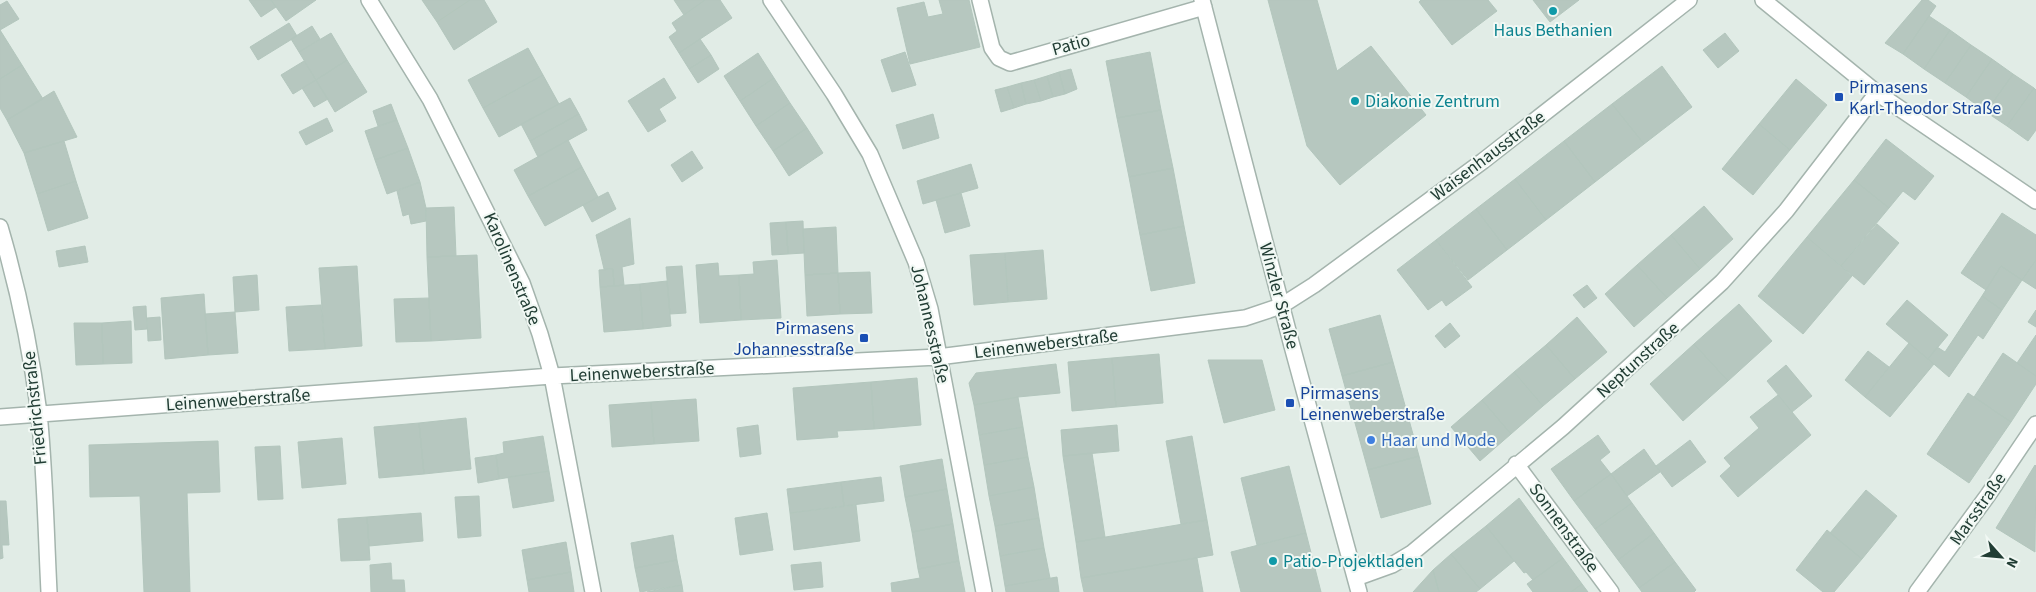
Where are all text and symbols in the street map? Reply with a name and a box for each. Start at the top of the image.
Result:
marker: Haus Bethanien [1547,5,1559,17]
place label: Haus Bethanien [1493,18,1613,43]
street label: Patio [1049,28,1093,62]
place label: Pirmasens Karl-Theodor Straße [1849,75,2001,121]
place label: Diakonie Zentrum [1365,89,1500,114]
marker: Pirmasens Karl-Theodor Straße [1833,91,1845,103]
marker: Diakonie Zentrum [1349,95,1361,107]
street label: Waisenhausstraße [1426,105,1550,207]
street label: Karolinenstraße [477,209,547,329]
street label: Winzler Straße [1253,240,1305,352]
street label: Johannesstraße [904,262,956,386]
place label: Pirmasens Johannesstraße [733,316,854,362]
street label: Neptunstraße [1591,316,1685,404]
street label: Leinenweberstraße [973,323,1119,365]
marker: Pirmasens Johannesstraße [858,332,870,344]
street label: Friedrichstraße [17,350,53,466]
street label: Leinenweberstraße [569,356,715,388]
place label: Pirmasens Leinenweberstraße [1300,381,1445,427]
street label: Leinenweberstraße [165,382,311,418]
marker: Pirmasens Leinenweberstraße [1284,397,1296,409]
place label: Haar und Mode [1381,428,1496,453]
marker: Haar und Mode [1365,434,1377,446]
street label: Marsstraße [1944,468,2012,550]
street label: Sonnenstraße [1523,478,1605,578]
north arrow [1976,532,2026,582]
place label: Patio-Projektladen [1283,549,1424,574]
text: N [2001,554,2023,571]
marker: Patio-Projektladen [1267,555,1279,567]

